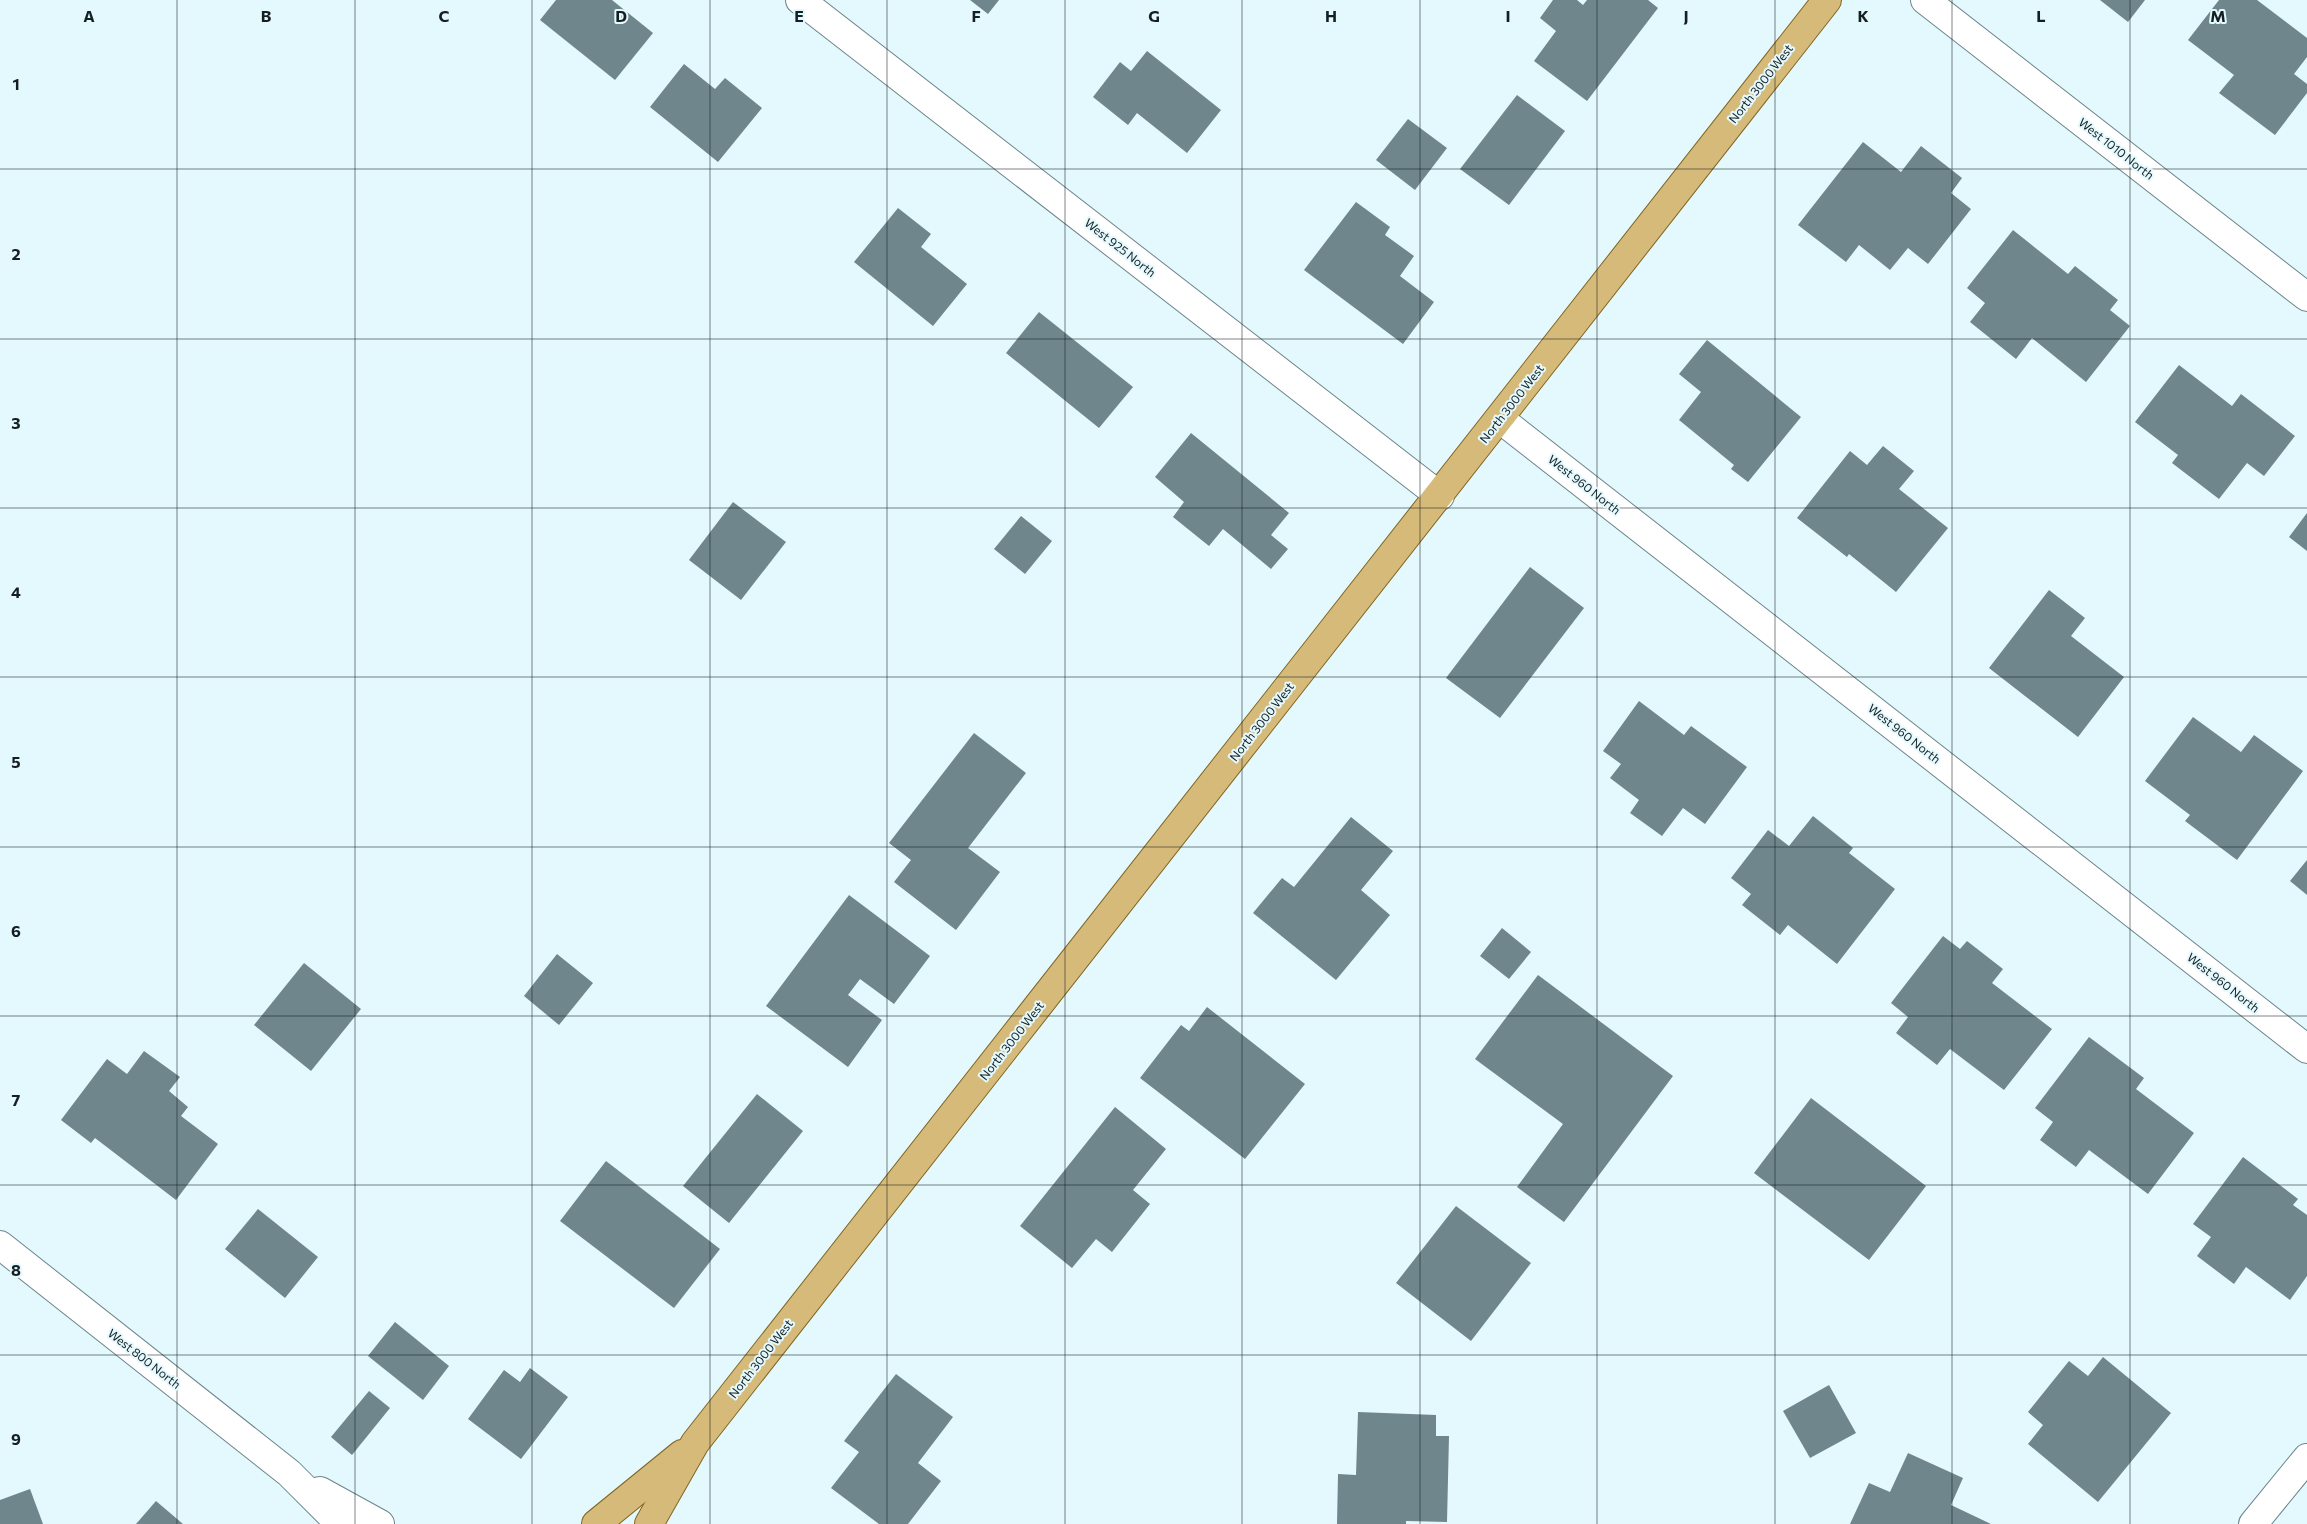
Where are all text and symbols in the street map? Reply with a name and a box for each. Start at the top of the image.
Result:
text: A [83,6,95,25]
text: B [261,6,272,25]
text: C [439,6,450,25]
text: D [615,6,627,25]
text: E [794,6,804,25]
text: F [971,6,981,25]
text: G [1148,6,1160,25]
text: H [1325,6,1337,25]
text: I [1505,6,1511,25]
text: J [1683,6,1689,25]
text: K [1857,6,1869,25]
text: L [2036,6,2046,25]
text: M [2210,6,2226,25]
street label: North 3000 West [1725,41,1795,125]
text: 1 [12,74,20,93]
street label: West 1010 North [2076,115,2157,182]
street label: West 925 North [1082,215,1159,279]
text: 2 [11,244,21,263]
street label: North 3000 West [1476,361,1546,445]
text: 3 [11,413,21,432]
street label: West 960 North [1546,452,1624,517]
text: 4 [11,582,21,601]
street label: North 3000 West [1226,679,1296,763]
street label: West 960 North [1866,701,1944,766]
text: 5 [11,752,21,771]
text: 6 [11,921,21,940]
street label: West 960 North [2185,950,2263,1015]
street label: North 3000 West [976,998,1046,1082]
text: 7 [12,1090,21,1109]
text: 8 [11,1260,21,1279]
street label: North 3000 West [725,1316,795,1400]
street label: West 800 North [105,1325,184,1391]
text: 9 [11,1429,21,1448]

